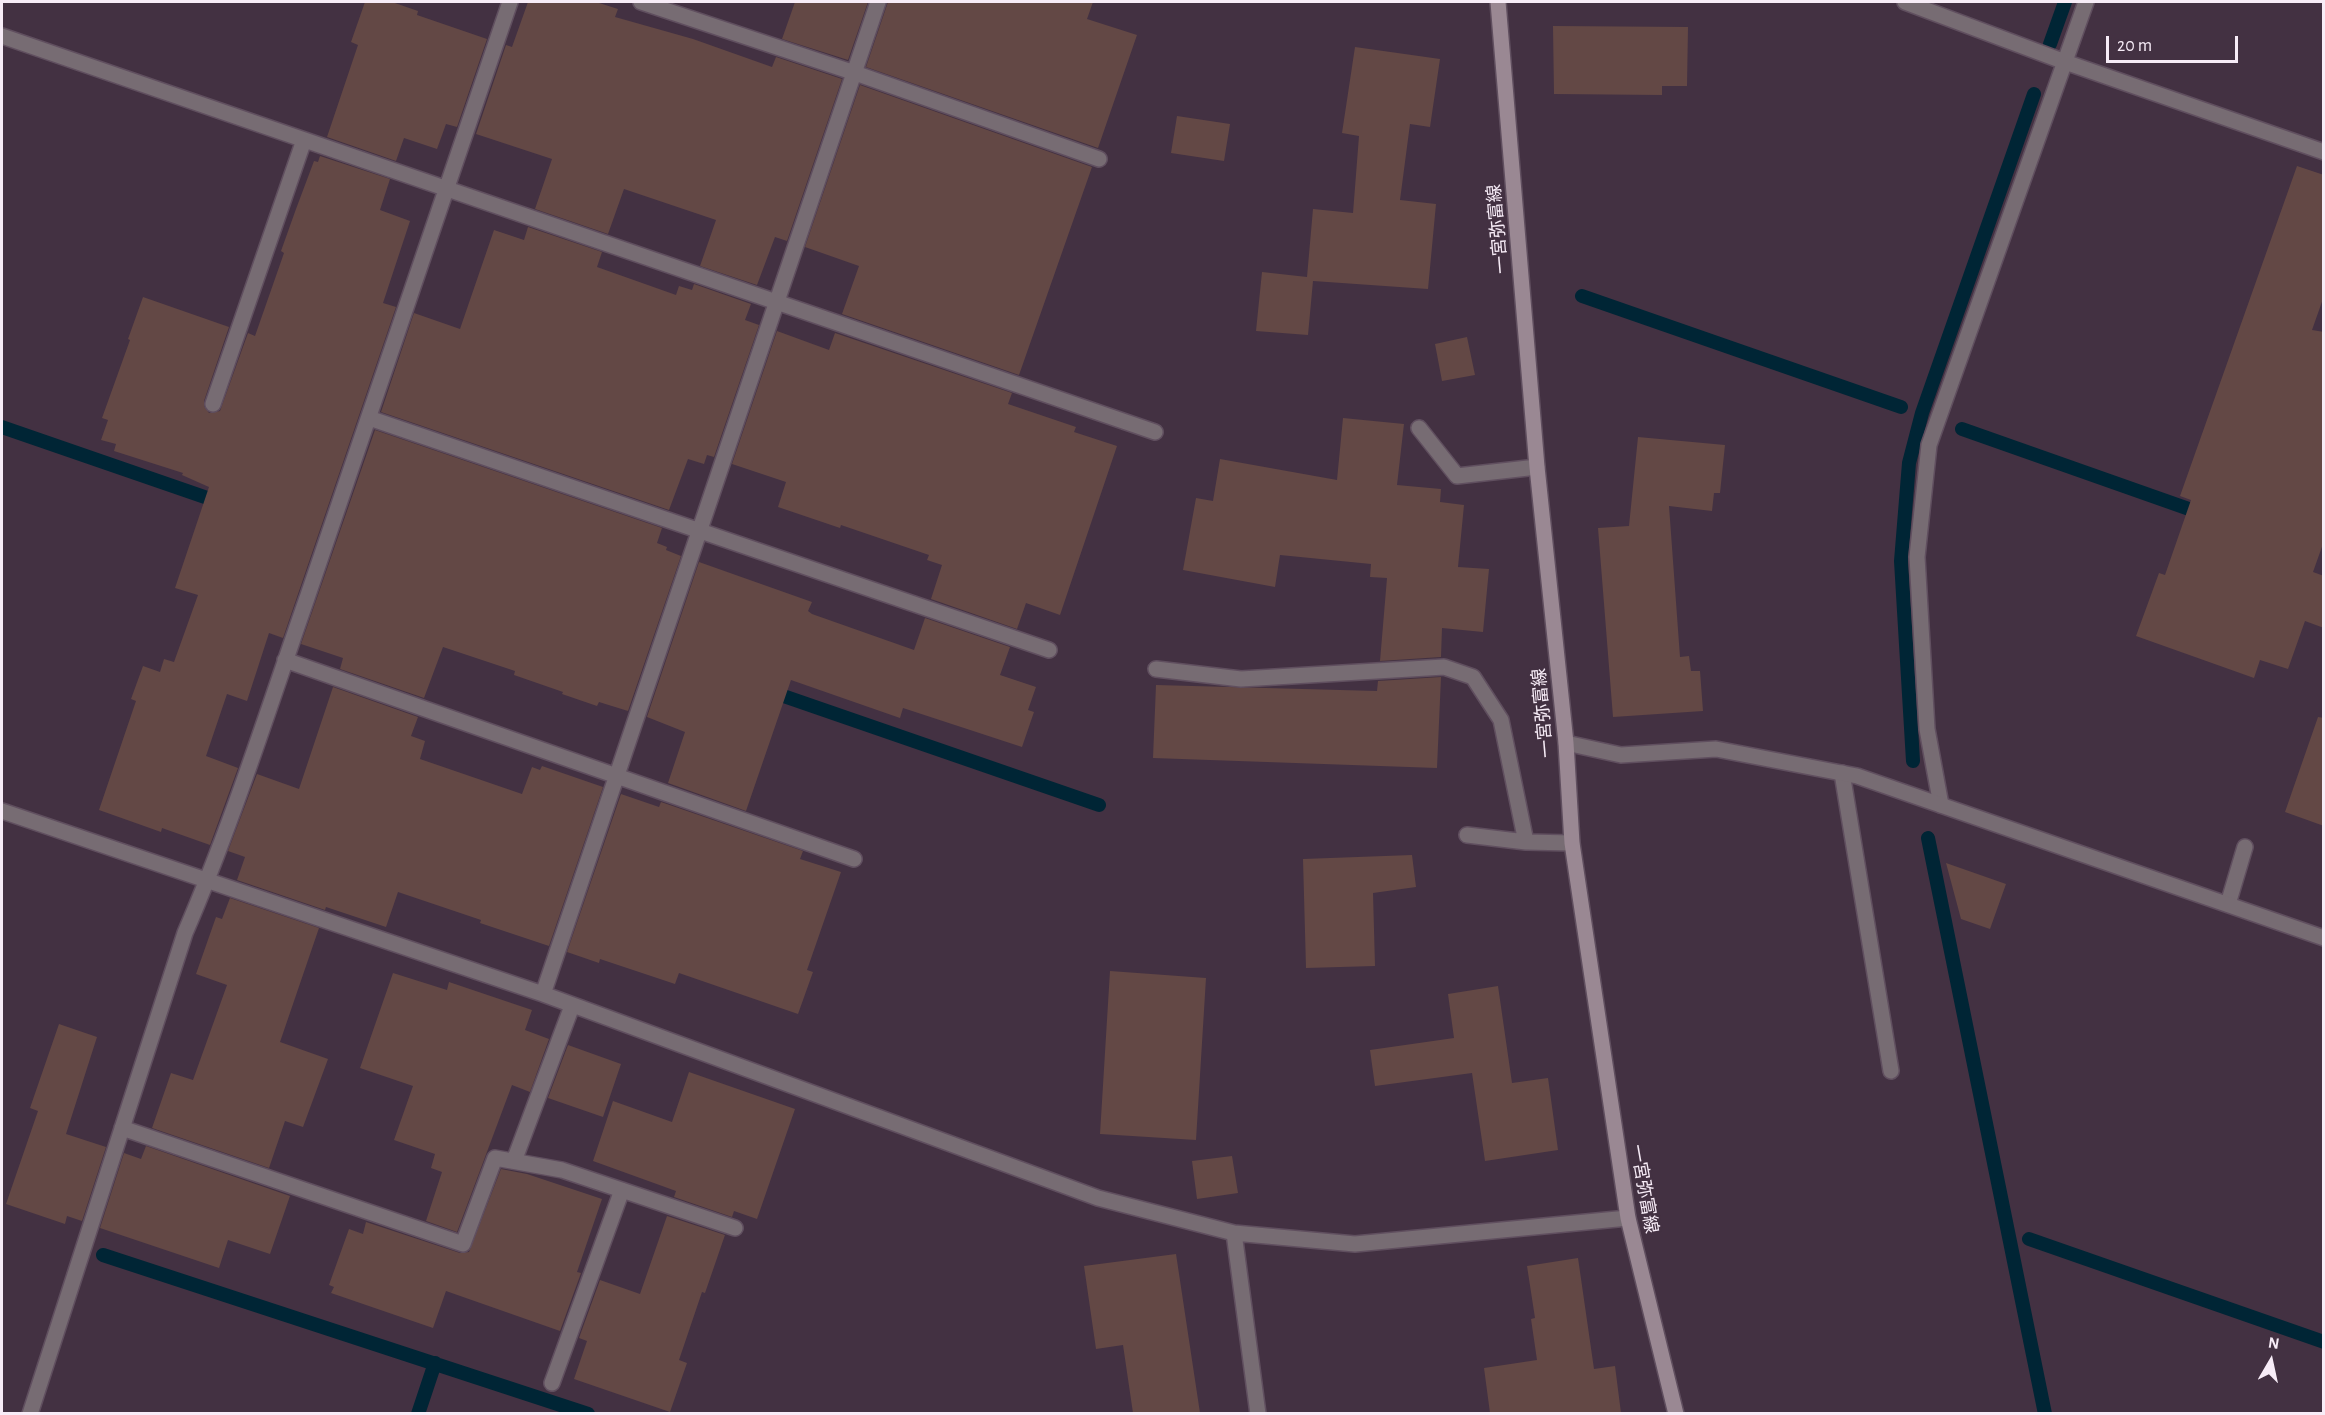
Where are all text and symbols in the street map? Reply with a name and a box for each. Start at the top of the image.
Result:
scale bar [2109,24,2241,62]
text: 20 m [2117,37,2152,55]
street label: 一宮弥富線 [1483,183,1513,275]
street label: 一宮弥富線 [1528,667,1558,759]
street label: 一宮弥富線 [1626,1143,1662,1235]
north arrow [2241,1331,2301,1391]
text: N [2267,1334,2281,1352]

